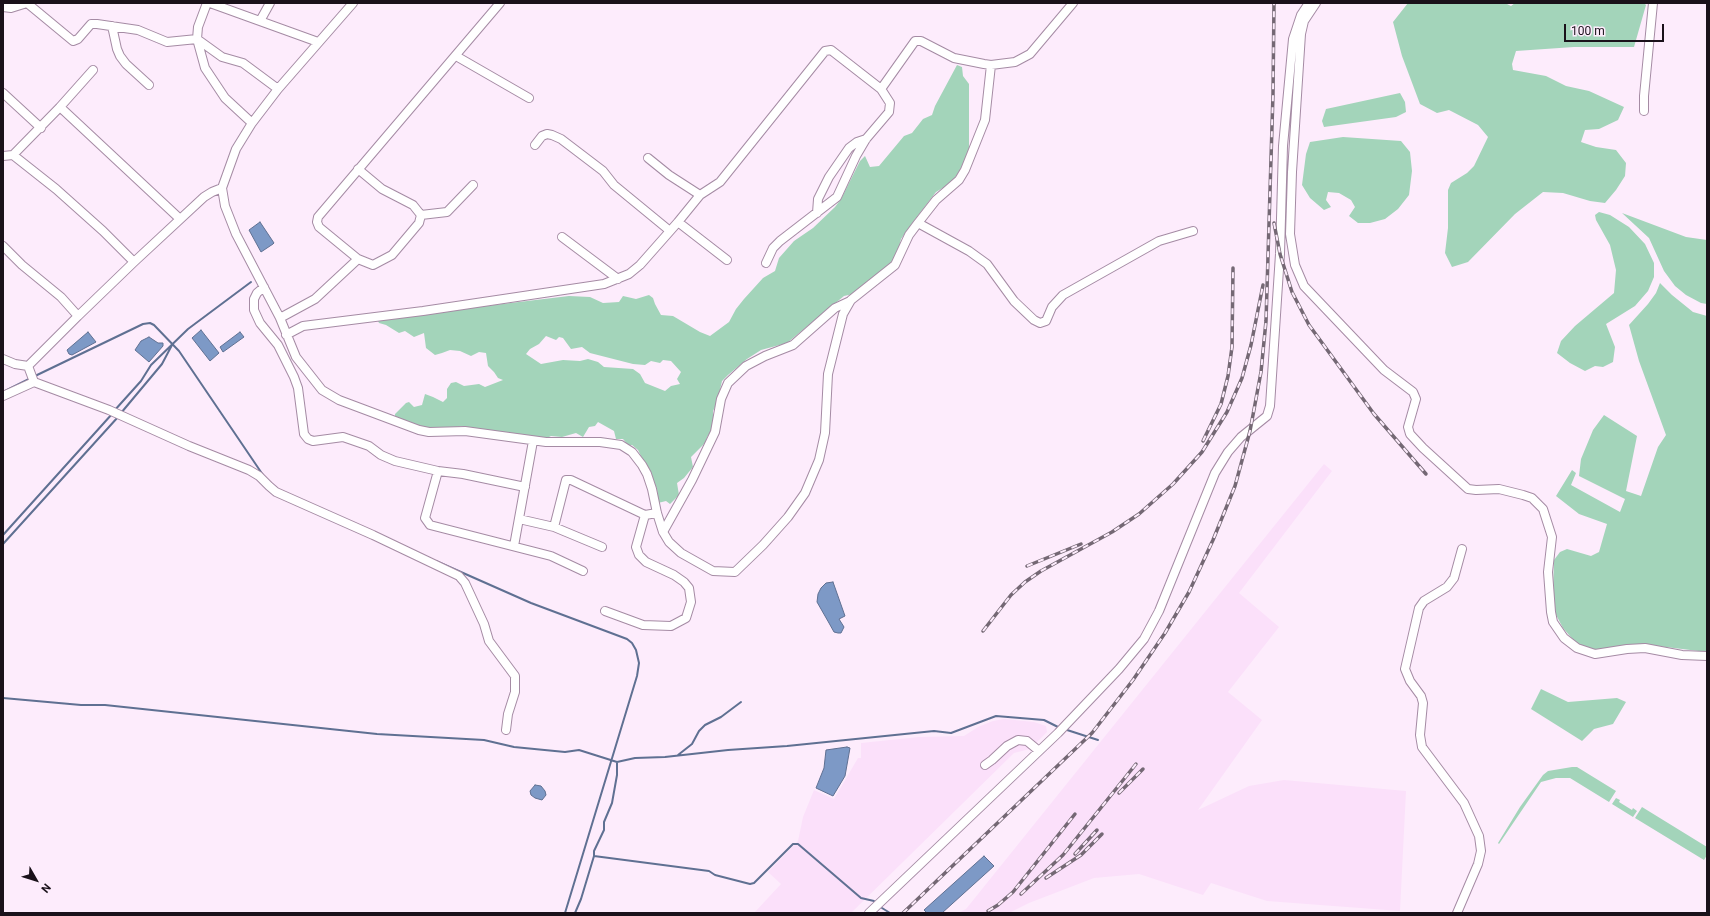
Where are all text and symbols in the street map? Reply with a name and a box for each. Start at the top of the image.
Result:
scale bar [1566,16,1666,42]
text: 100 m [1571,24,1605,38]
north arrow [16,860,56,900]
text: N [38,881,53,895]

